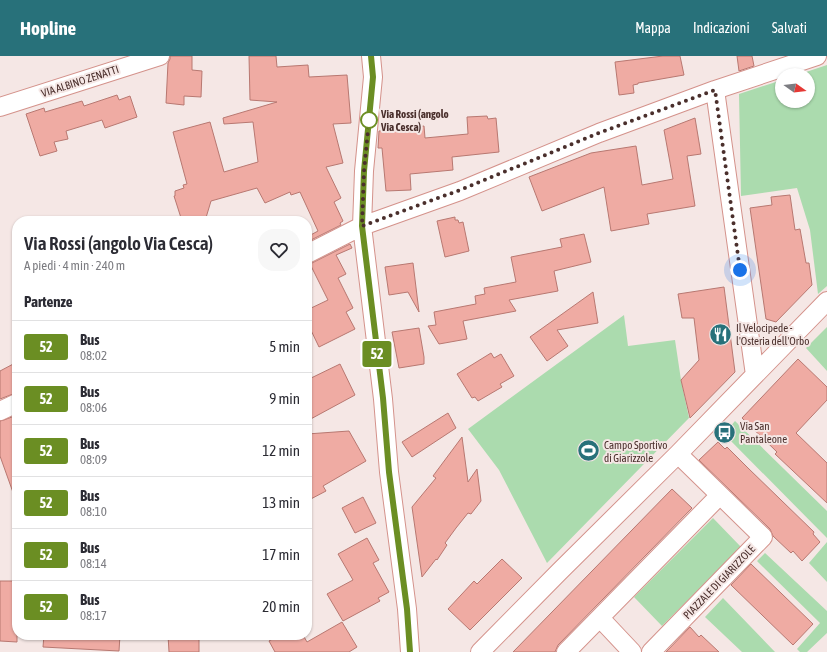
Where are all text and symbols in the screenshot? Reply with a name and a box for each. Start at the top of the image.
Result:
text: Hopline [20,17,76,39]
text: Mappa [635,20,671,36]
text: Indicazioni [693,20,750,36]
text: Salvati [772,20,807,36]
street label: VIA ALBINO ZENATTI [40,63,120,99]
north arrow [775,68,815,108]
map controls [775,68,815,108]
place label: Via Rossi (angolo Via Cesca) [380,108,449,133]
marker: Via Rossi (angolo Via Cesca) [360,111,378,129]
button: heart [258,229,300,271]
text: Via Rossi (angolo Via Cesca) [24,232,213,254]
text: A piedi · 4 min · 240 m [24,258,125,273]
your location [730,260,750,280]
text: Partenze [24,293,73,310]
restaurant icon: Il Velocipede - l'Osteria dell'Orbo [707,321,733,347]
place label: Il Velocipede - l'Osteria dell'Orbo [736,322,809,347]
text: Bus [80,331,100,348]
text: 5 min [269,338,300,355]
text: 52 [39,339,53,355]
line badge: 52 [359,341,395,367]
text: 52 [370,346,384,362]
text: 08:02 [80,348,107,363]
text: Bus [80,383,100,400]
text: 9 min [269,390,300,407]
text: 52 [39,391,53,407]
text: 08:06 [80,400,107,415]
bus stop icon: Via San Pantaleone [711,419,737,445]
place label: Via San Pantaleone [740,420,787,445]
text: Bus [80,435,100,452]
sports icon: Campo Sportivo di Giarizzole [575,438,601,464]
place label: Campo Sportivo di Giarizzole [604,439,667,464]
text: 12 min [262,442,300,459]
text: 52 [39,443,53,459]
text: 08:09 [80,452,107,467]
text: Bus [80,487,100,504]
text: 13 min [262,494,300,511]
text: 52 [39,495,53,511]
text: 08:10 [80,504,107,519]
text: Bus [80,539,100,556]
street label: PIAZZALE DI GIARIZZOLE [681,543,757,621]
text: 17 min [262,546,300,563]
text: 52 [39,547,53,563]
text: 08:14 [80,556,107,571]
text: Bus [80,591,100,608]
text: 20 min [262,598,300,615]
text: 52 [39,599,53,615]
text: 08:17 [80,608,107,623]

